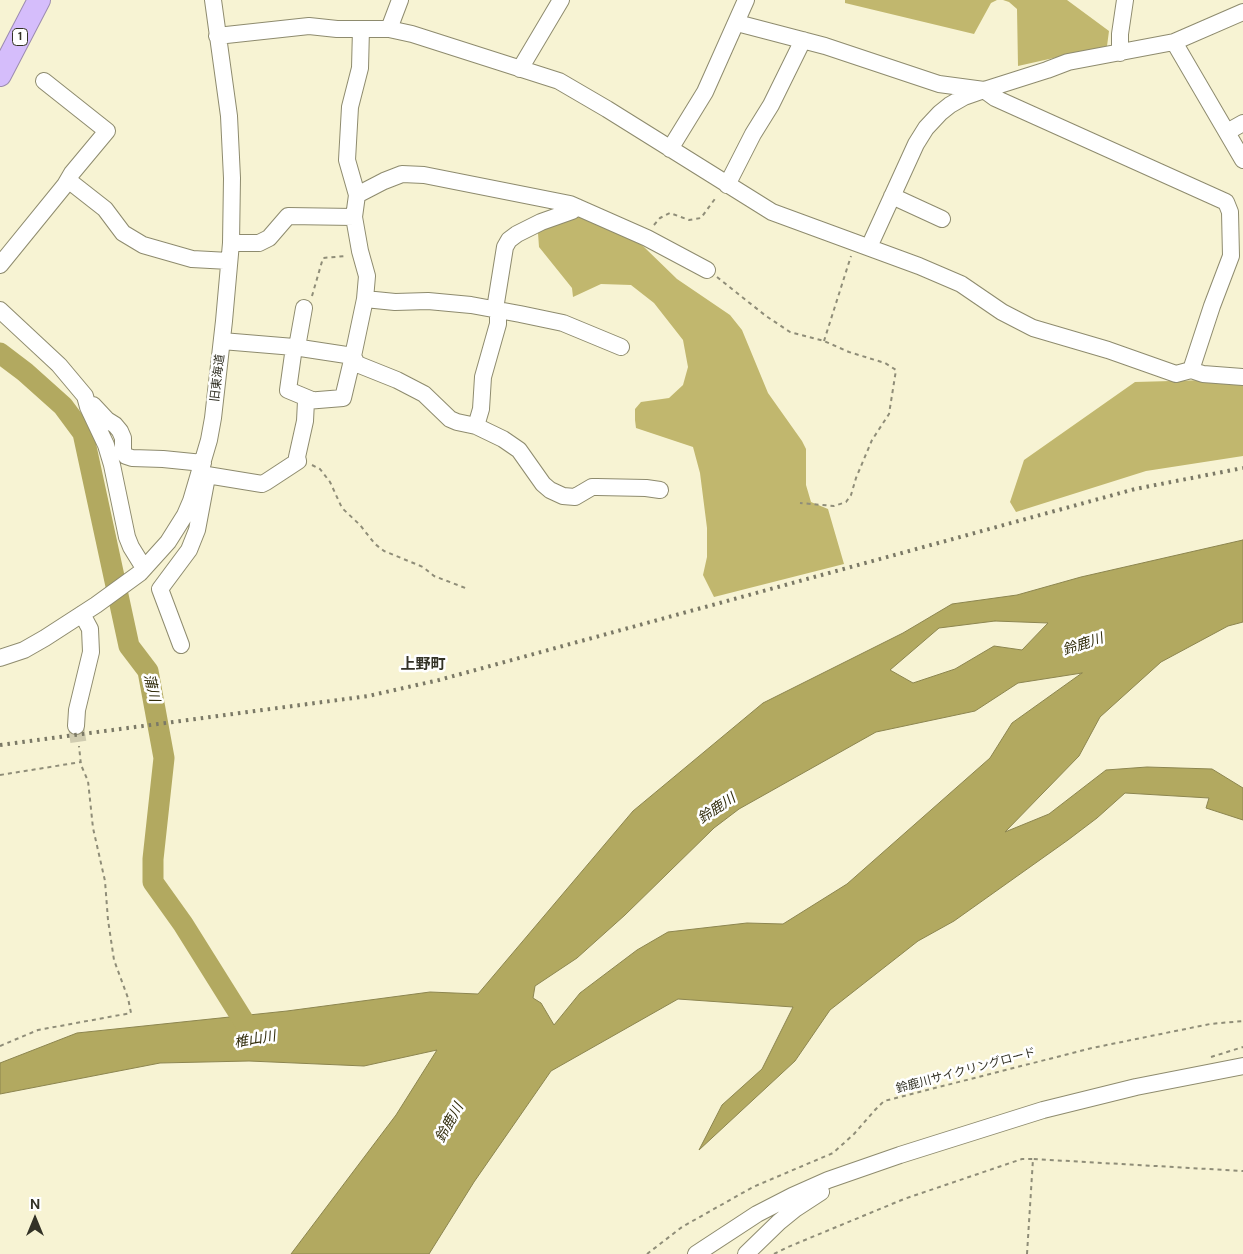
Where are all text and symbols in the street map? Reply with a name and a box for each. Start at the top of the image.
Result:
road number: 1 [12,28,28,46]
street label: 旧東海道 [208,353,228,403]
water label: 鈴鹿川 [1060,631,1106,659]
district label: 上野町 [401,656,445,674]
water label: 蒲川 [140,672,162,704]
water label: 鈴鹿川 [695,790,739,828]
water label: 椎山川 [233,1028,277,1052]
street label: 鈴鹿川サイクリングロード [895,1045,1037,1097]
water label: 鈴鹿川 [432,1101,468,1145]
north arrow [10,1194,60,1244]
text: N [30,1195,40,1213]

